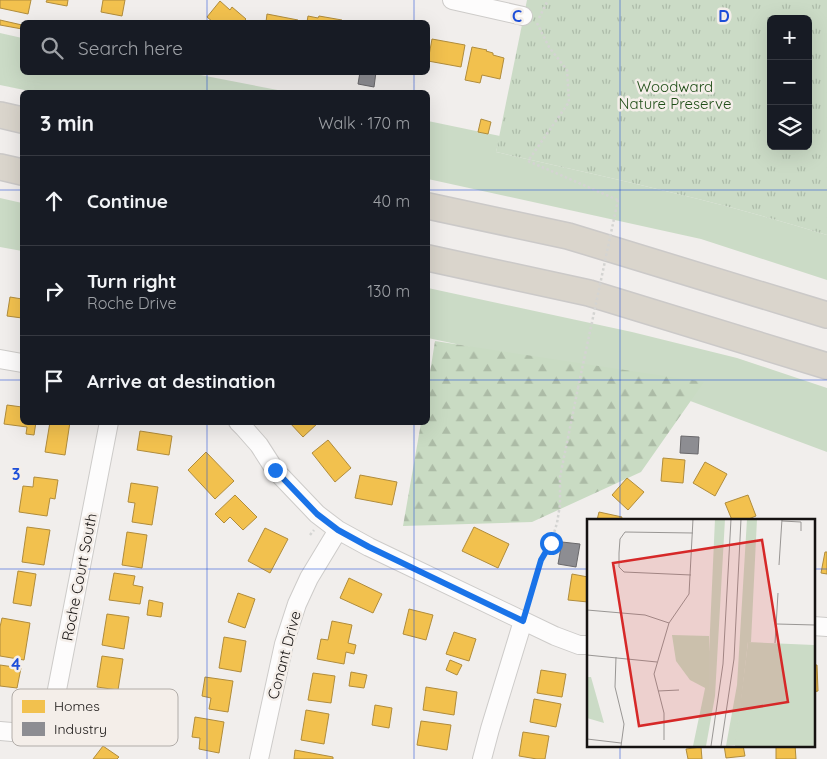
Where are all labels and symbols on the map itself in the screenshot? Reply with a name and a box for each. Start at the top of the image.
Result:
text: C [512,6,522,26]
text: D [718,6,730,26]
park label: Woodward Nature Preserve [619,77,731,113]
route end [264,459,287,482]
text: 3 [12,464,20,484]
street label: Roche Court South [57,511,101,643]
inset map [587,519,814,746]
route start [540,532,563,555]
street label: Conant Drive [263,609,305,701]
text: 4 [11,654,21,674]
legend [12,689,178,746]
text: Homes [54,697,100,715]
text: Industry [54,720,107,738]

